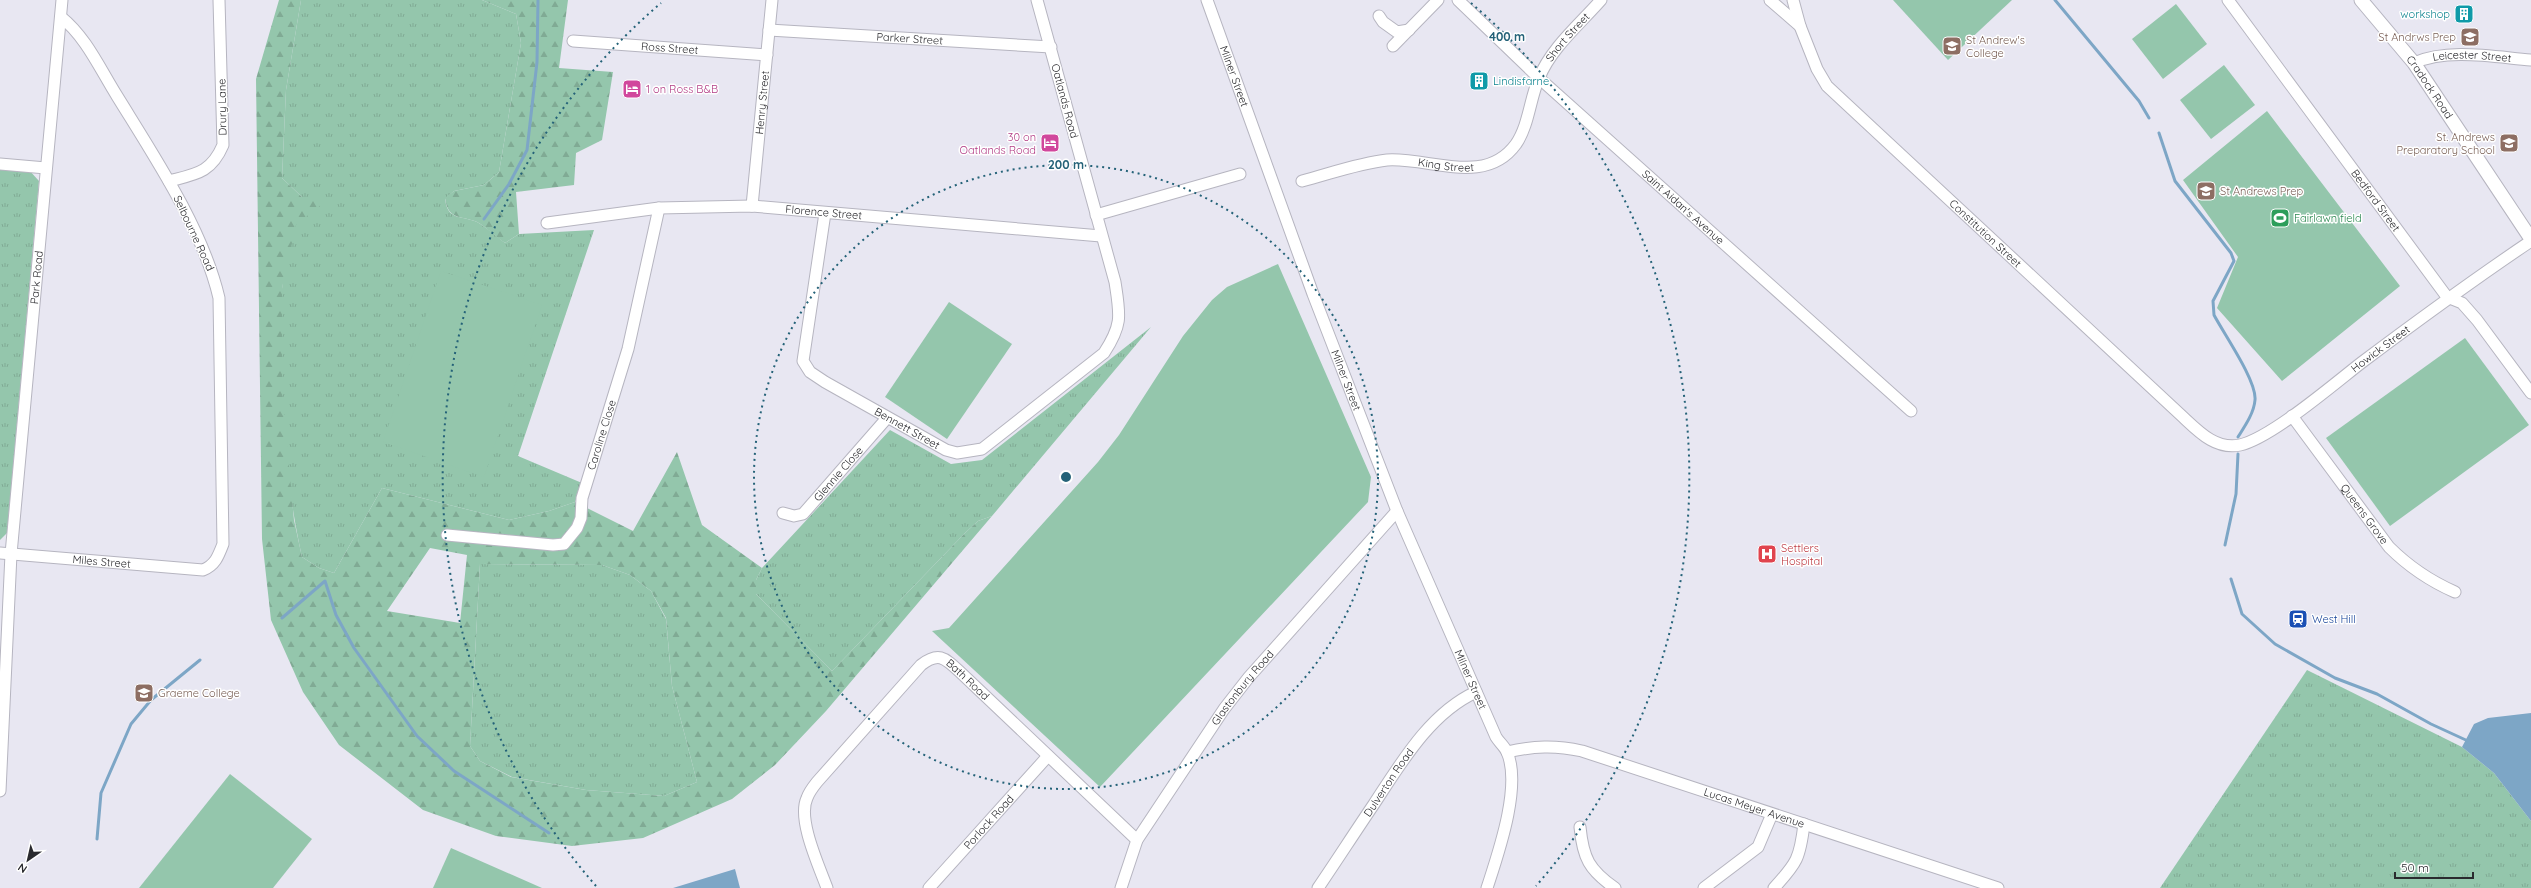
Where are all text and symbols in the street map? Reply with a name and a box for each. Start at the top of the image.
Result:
building icon: workshop [2453,3,2475,25]
place label: workshop [2400,7,2450,21]
street label: Short Street [1543,10,1593,64]
school or university icon: St Andrws Prep [2459,26,2481,48]
street label: Parker Street [876,29,944,47]
text: 400 m [1489,29,1525,44]
place label: St Andrws Prep [2378,30,2456,44]
place label: St Andrew's College [1966,33,2025,60]
school or university icon: St Andrew's College [1941,35,1963,57]
street label: Ross Street [641,39,699,57]
street label: Milner Street [1217,44,1252,109]
street label: Leicester Street [2431,48,2512,65]
street label: Cradock Road [2404,52,2456,121]
street label: Oatlands Road [1048,62,1082,140]
street label: Henry Street [752,70,772,135]
building icon: Lindisfarne [1468,70,1490,92]
place label: Lindisfarne [1493,74,1549,88]
street label: Drury Lane [215,78,229,136]
hotel icon: 1 on Ross B&B [621,78,643,100]
place label: 1 on Ross B&B [646,82,718,96]
place label: 30 on Oatlands Road [960,130,1036,157]
place label: St. Andrews Preparatory School [2396,130,2495,157]
hotel icon: 30 on Oatlands Road [1039,132,1061,154]
school or university icon: St. Andrews Preparatory School [2498,132,2520,154]
street label: King Street [1417,155,1475,174]
text: 200 m [1048,157,1084,172]
street label: Bedford Street [2348,166,2404,235]
street label: Saint Aidan's Avenue [1639,167,1727,247]
school or university icon: St Andrews Prep [2195,180,2217,202]
place label: St Andrews Prep [2220,184,2303,198]
street label: Selbourne Road [170,193,218,273]
street label: Constitution Street [1946,196,2025,271]
street label: Florence Street [785,202,863,222]
sports icon: Fairlawn field [2269,207,2291,229]
place label: Fairlawn field [2294,211,2362,225]
street label: Park Road [27,250,46,305]
street label: Howick Street [2348,322,2413,375]
street label: Milner Street [1328,348,1365,413]
street label: Caroline Close [584,398,619,472]
street label: Bennett Street [872,404,943,452]
street label: Glennie Close [810,444,866,504]
centre of rings [1059,470,1073,484]
street label: Queens Grove [2338,481,2392,547]
place label: Settlers Hospital [1781,541,1823,568]
hospital icon: Settlers Hospital [1756,543,1778,565]
street label: Miles Street [72,552,132,571]
station icon: West Hill [2287,608,2309,630]
place label: West Hill [2312,612,2356,626]
street label: Glastonbury Road [1208,647,1277,728]
street label: Milner Street [1452,647,1490,712]
street label: Bath Road [943,656,992,703]
school or university icon: Graeme College [133,682,155,704]
place label: Graeme College [158,686,240,700]
street label: Dulverton Road [1360,745,1417,819]
street label: Lucas Meyer Avenue [1702,785,1806,831]
street label: Porlock Road [961,792,1017,852]
north arrow [8,840,48,880]
scale bar [2395,854,2473,880]
text: N [15,860,30,876]
text: 50 m [2401,860,2429,875]

